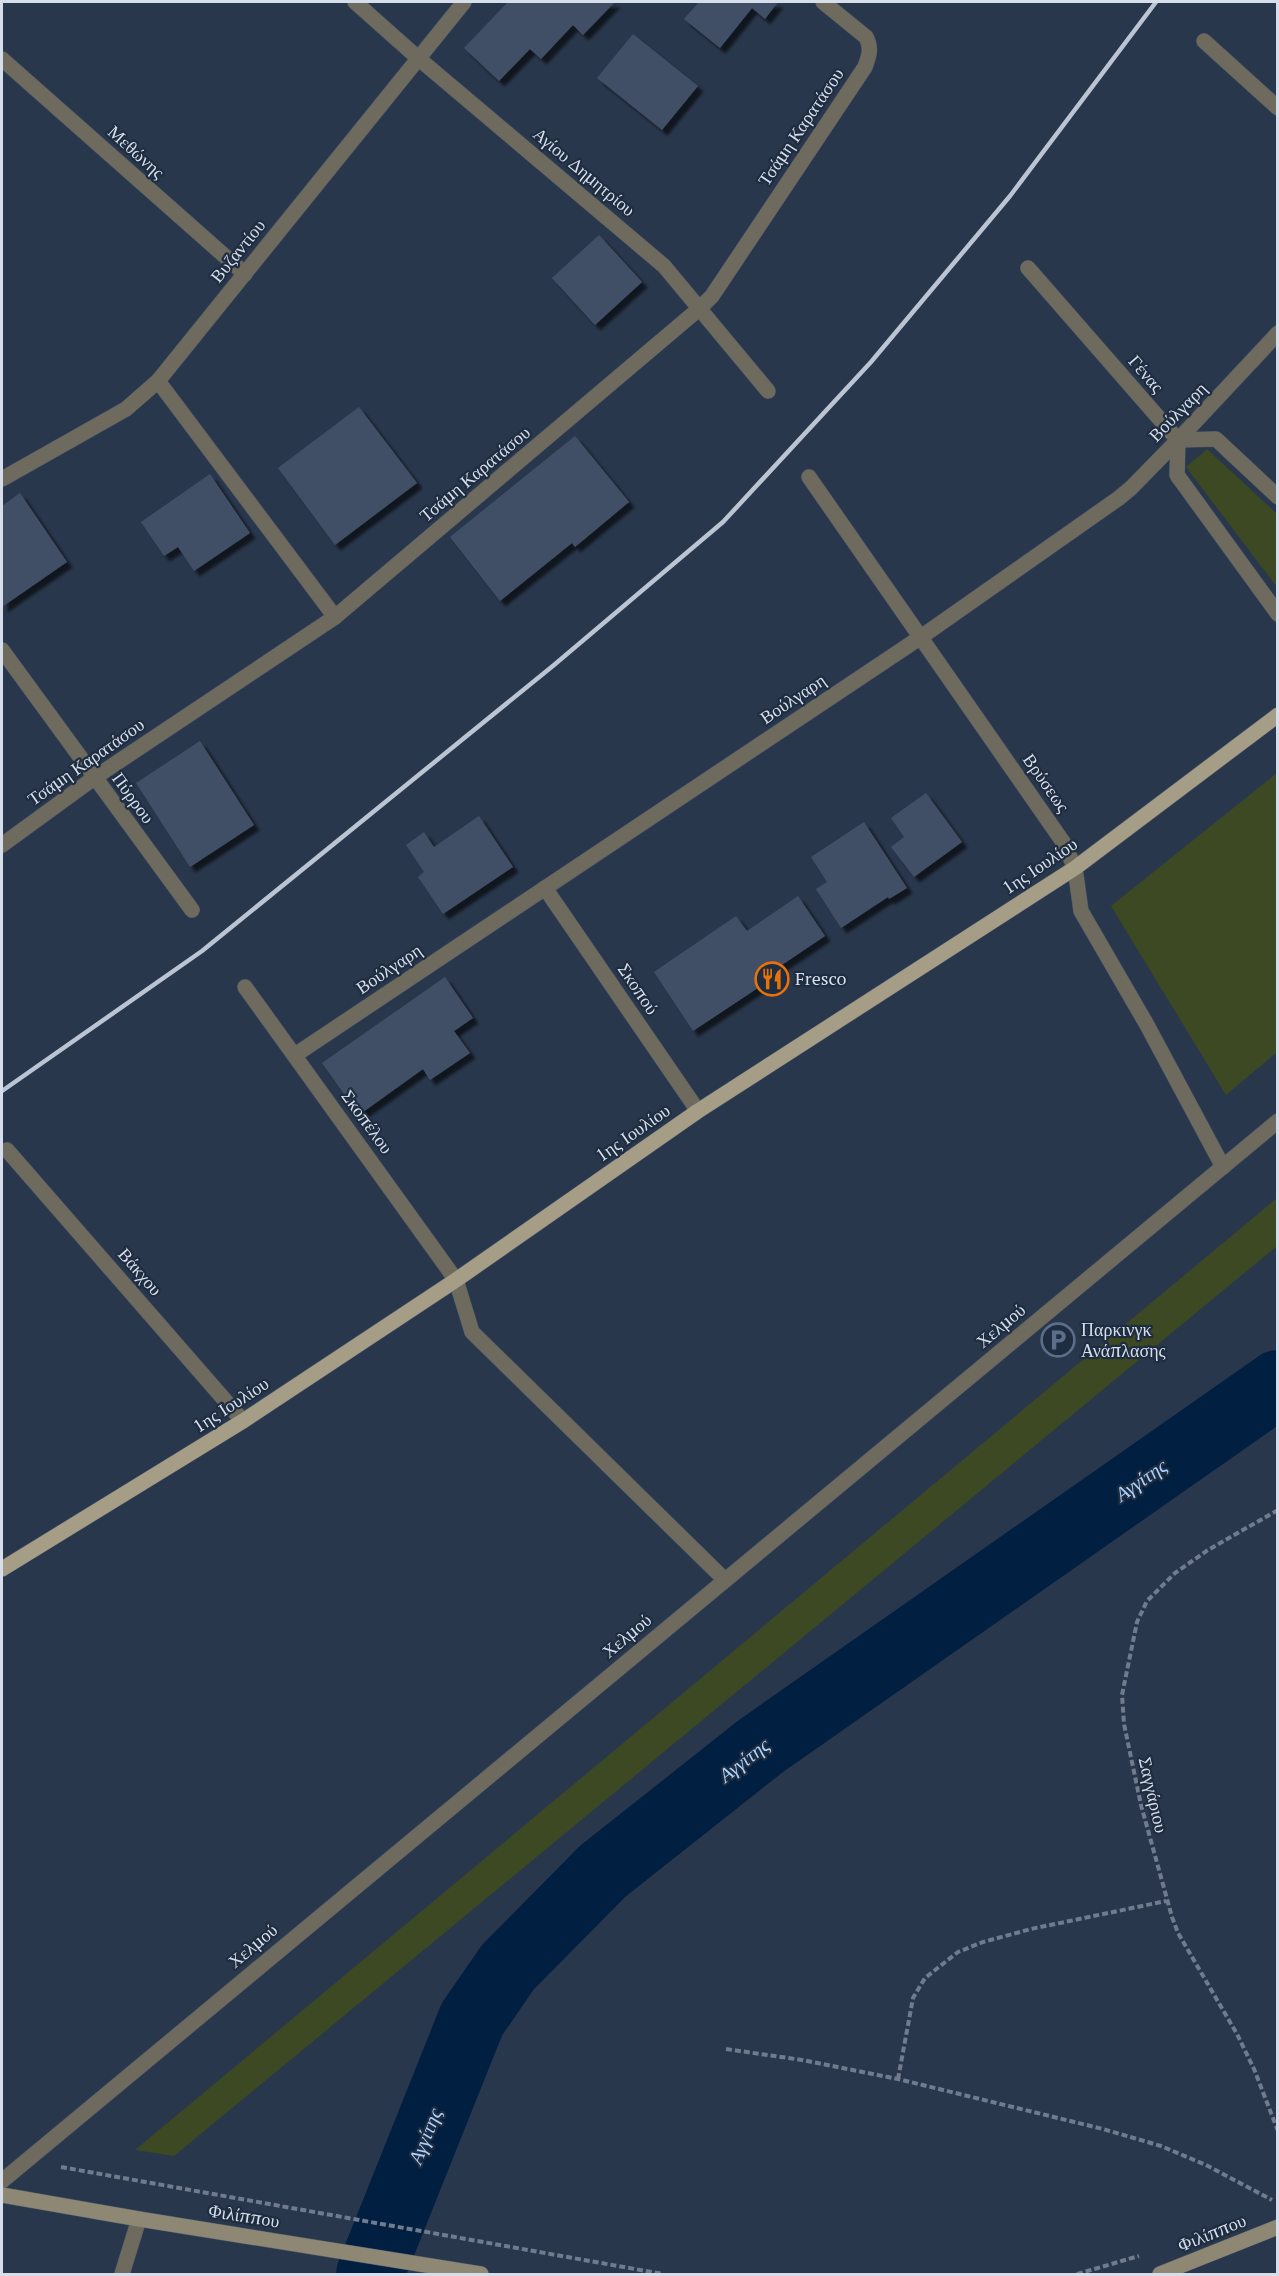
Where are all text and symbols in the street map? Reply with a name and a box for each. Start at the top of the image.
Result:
street label: Τσάμη Καρατάσου [752,63,849,190]
street label: Μεθώνης [103,119,170,183]
street label: Αγίου Δημητρίου [528,121,641,221]
street label: Βυζαντίου [204,214,270,287]
street label: Γένας [1124,349,1170,397]
street label: Βούλγαρη [1143,376,1212,446]
street label: Τσάμη Καρατάσου [414,420,535,527]
street label: Βούλγαρη [755,667,830,729]
street label: Τσάμη Καρατάσου [22,712,149,810]
street label: Βρύσεως [1018,748,1076,816]
street label: Πύρρου [107,767,161,828]
street label: 1ης Ιουλίου [997,831,1082,899]
street label: Βούλγαρη [351,937,426,999]
street label: Σκοπού [613,958,665,1019]
restaurant icon: Fresco [754,961,790,997]
place label: Fresco [795,966,847,990]
street label: Σκοπέλου [337,1085,399,1158]
street label: 1ης Ιουλίου [590,1098,675,1167]
street label: Βάκχου [113,1242,168,1300]
street label: Χελμού [971,1297,1030,1353]
place label: Παρκινγκ Ανάπλασης [1081,1317,1166,1362]
parking icon: Παρκινγκ Ανάπλασης [1040,1322,1076,1358]
street label: 1ης Ιουλίου [188,1371,273,1438]
water label: Αγγίτης [1108,1451,1173,1508]
street label: Χελμού [597,1607,656,1663]
water label: Αγγίτης [711,1731,775,1789]
street label: Σαγγάριου [1134,1755,1174,1835]
street label: Χελμού [223,1917,282,1973]
water label: Αγγίτης [400,2103,448,2170]
street label: Φιλίππου [207,2198,281,2232]
street label: Φιλίππου [1174,2207,1249,2257]

